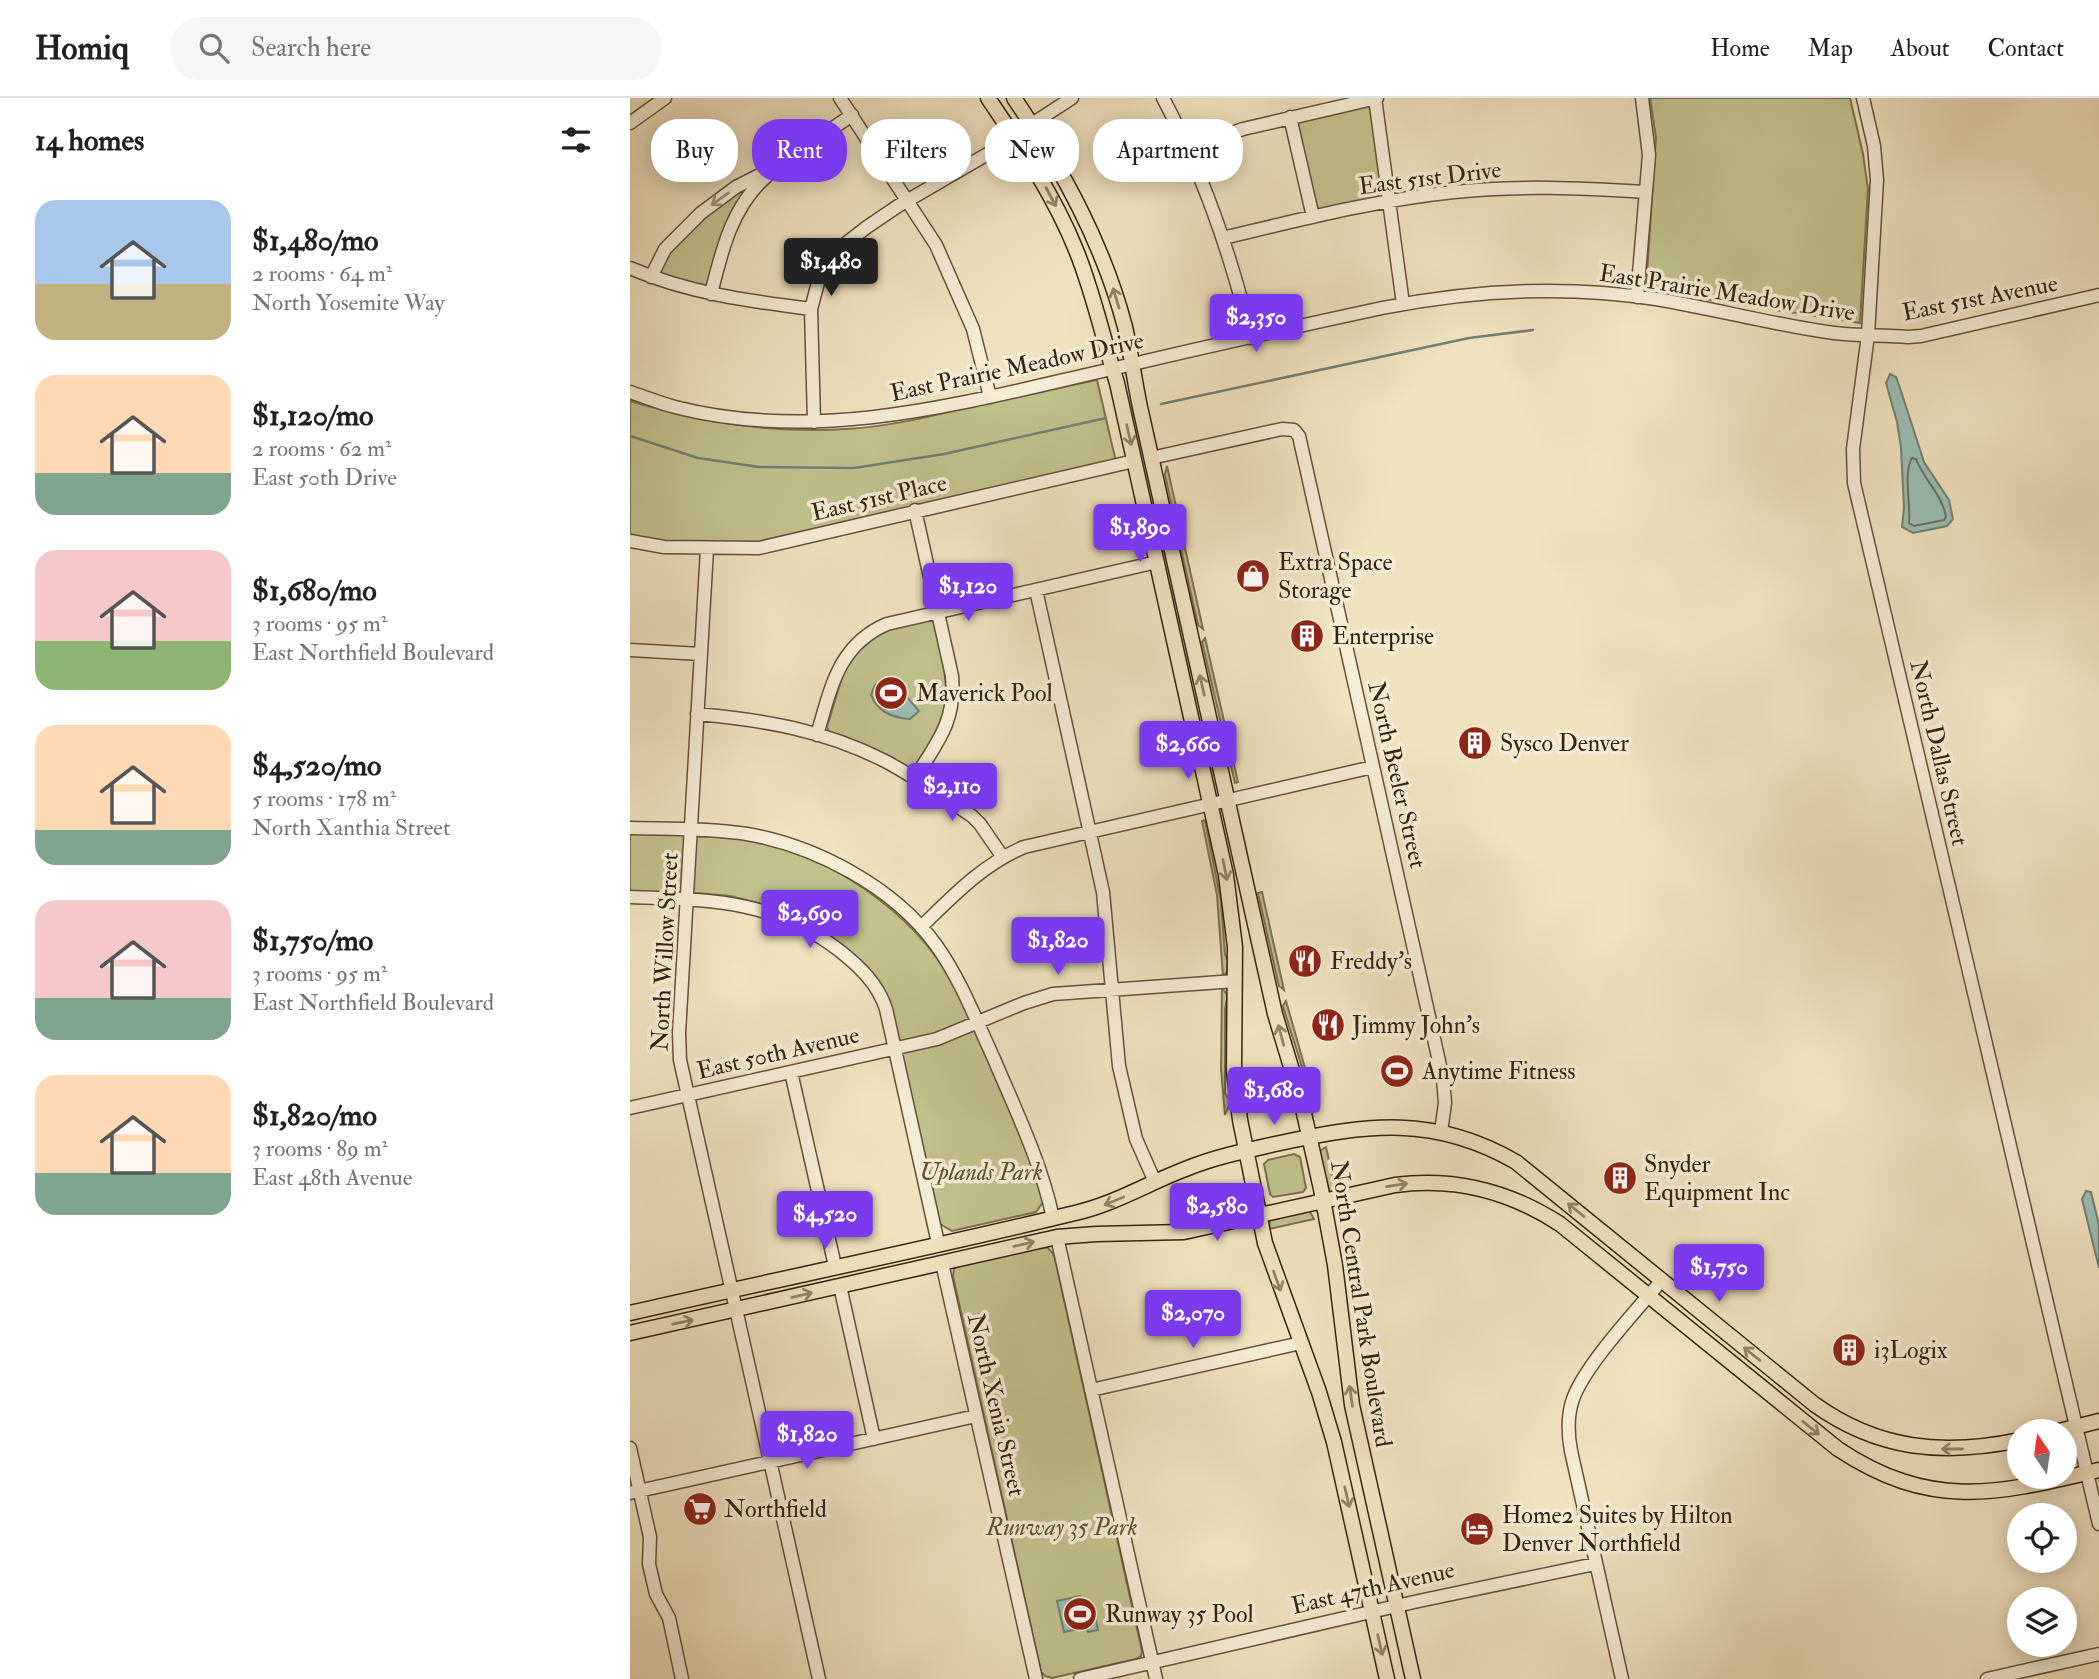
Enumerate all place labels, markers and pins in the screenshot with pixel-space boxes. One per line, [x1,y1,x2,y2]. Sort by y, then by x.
pin: $1,480 [774,238,888,298]
pin: $2,350 [1199,294,1313,354]
pin: $1,890 [1083,504,1197,564]
place label: Extra Space Storage [1278,547,1393,606]
shop icon: Extra Space Storage [1234,557,1272,595]
pin: $1,120 [911,564,1025,623]
building icon: Enterprise [1288,617,1326,655]
place label: Enterprise [1332,621,1434,652]
sports icon: Maverick Pool [872,674,910,712]
place label: Maverick Pool [916,678,1053,709]
pin: $2,660 [1131,722,1245,781]
building icon: Sysco Denver [1456,724,1494,762]
place label: Sysco Denver [1500,728,1629,759]
pin: $2,110 [895,764,1009,823]
pin: $2,690 [753,890,867,950]
pin: $1,820 [1001,918,1115,977]
restaurant icon: Freddy's [1286,942,1324,980]
place label: Freddy's [1330,946,1412,977]
restaurant icon: Jimmy John's [1309,1006,1347,1044]
place label: Jimmy John's [1351,1010,1480,1041]
sports icon: Anytime Fitness [1378,1052,1416,1090]
place label: Anytime Fitness [1421,1056,1575,1087]
pin: $1,680 [1217,1068,1331,1127]
place label: Snyder Equipment Inc [1644,1149,1790,1208]
building icon: Snyder Equipment Inc [1601,1159,1639,1197]
pin: $2,580 [1160,1184,1274,1243]
pin: $4,520 [768,1192,882,1251]
pin: $1,750 [1662,1244,1776,1304]
pin: $2,070 [1136,1290,1250,1350]
building icon: i3Logix [1830,1331,1868,1369]
place label: i3Logix [1874,1335,1948,1366]
pin: $1,820 [750,1412,864,1471]
supermarket icon: Northfield [681,1490,719,1528]
place label: Northfield [724,1494,827,1525]
place label: Home2 Suites by Hilton Denver Northfield [1502,1500,1733,1559]
hotel icon: Home2 Suites by Hilton Denver Northfield [1458,1510,1496,1548]
sports icon: Runway 35 Pool [1061,1595,1099,1633]
place label: Runway 35 Pool [1105,1599,1254,1630]

